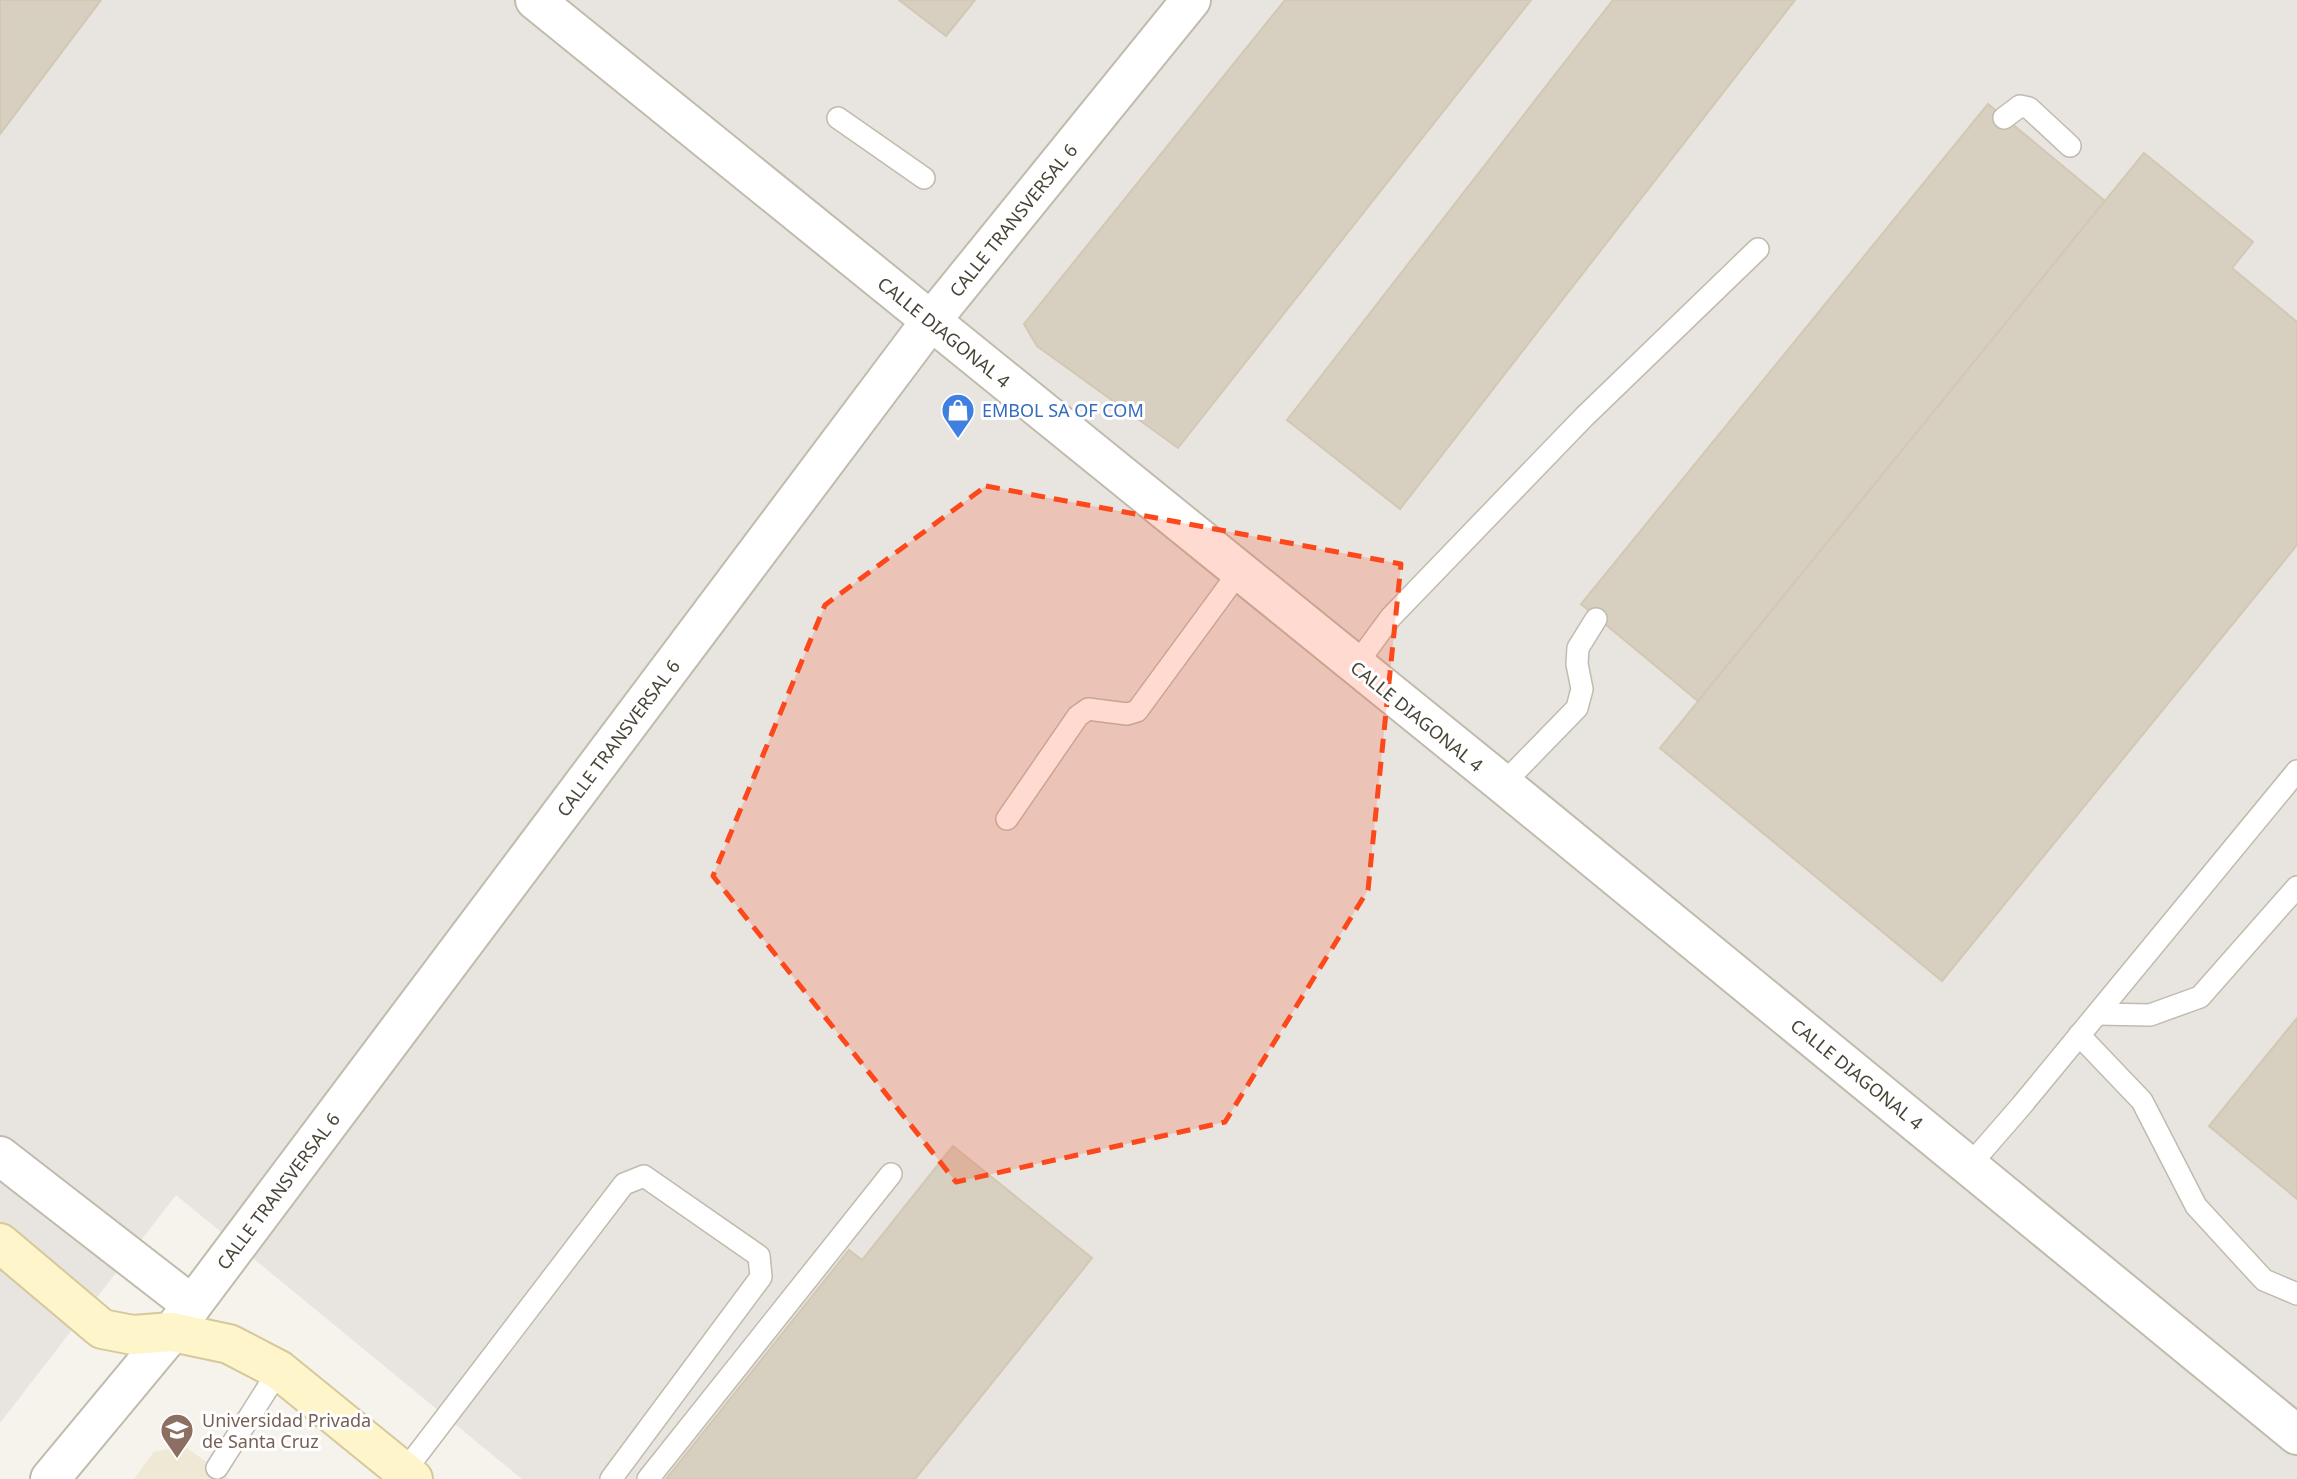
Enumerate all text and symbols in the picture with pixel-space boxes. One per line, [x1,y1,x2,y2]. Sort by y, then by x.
street label: CALLE TRANSVERSAL 6 [944,138,1082,302]
street label: CALLE DIAGONAL 4 [873,271,1015,393]
shop icon: EMBOL SA OF COM [939,391,977,440]
place label: EMBOL SA OF COM [982,398,1144,422]
street label: CALLE TRANSVERSAL 6 [551,655,685,821]
street label: CALLE DIAGONAL 4 [1346,655,1488,777]
street label: CALLE DIAGONAL 4 [1786,1013,1928,1135]
street label: CALLE TRANSVERSAL 6 [211,1108,345,1274]
place label: Universidad Privada de Santa Cruz [202,1408,371,1453]
school or university icon: Universidad Privada de Santa Cruz [158,1411,196,1460]

